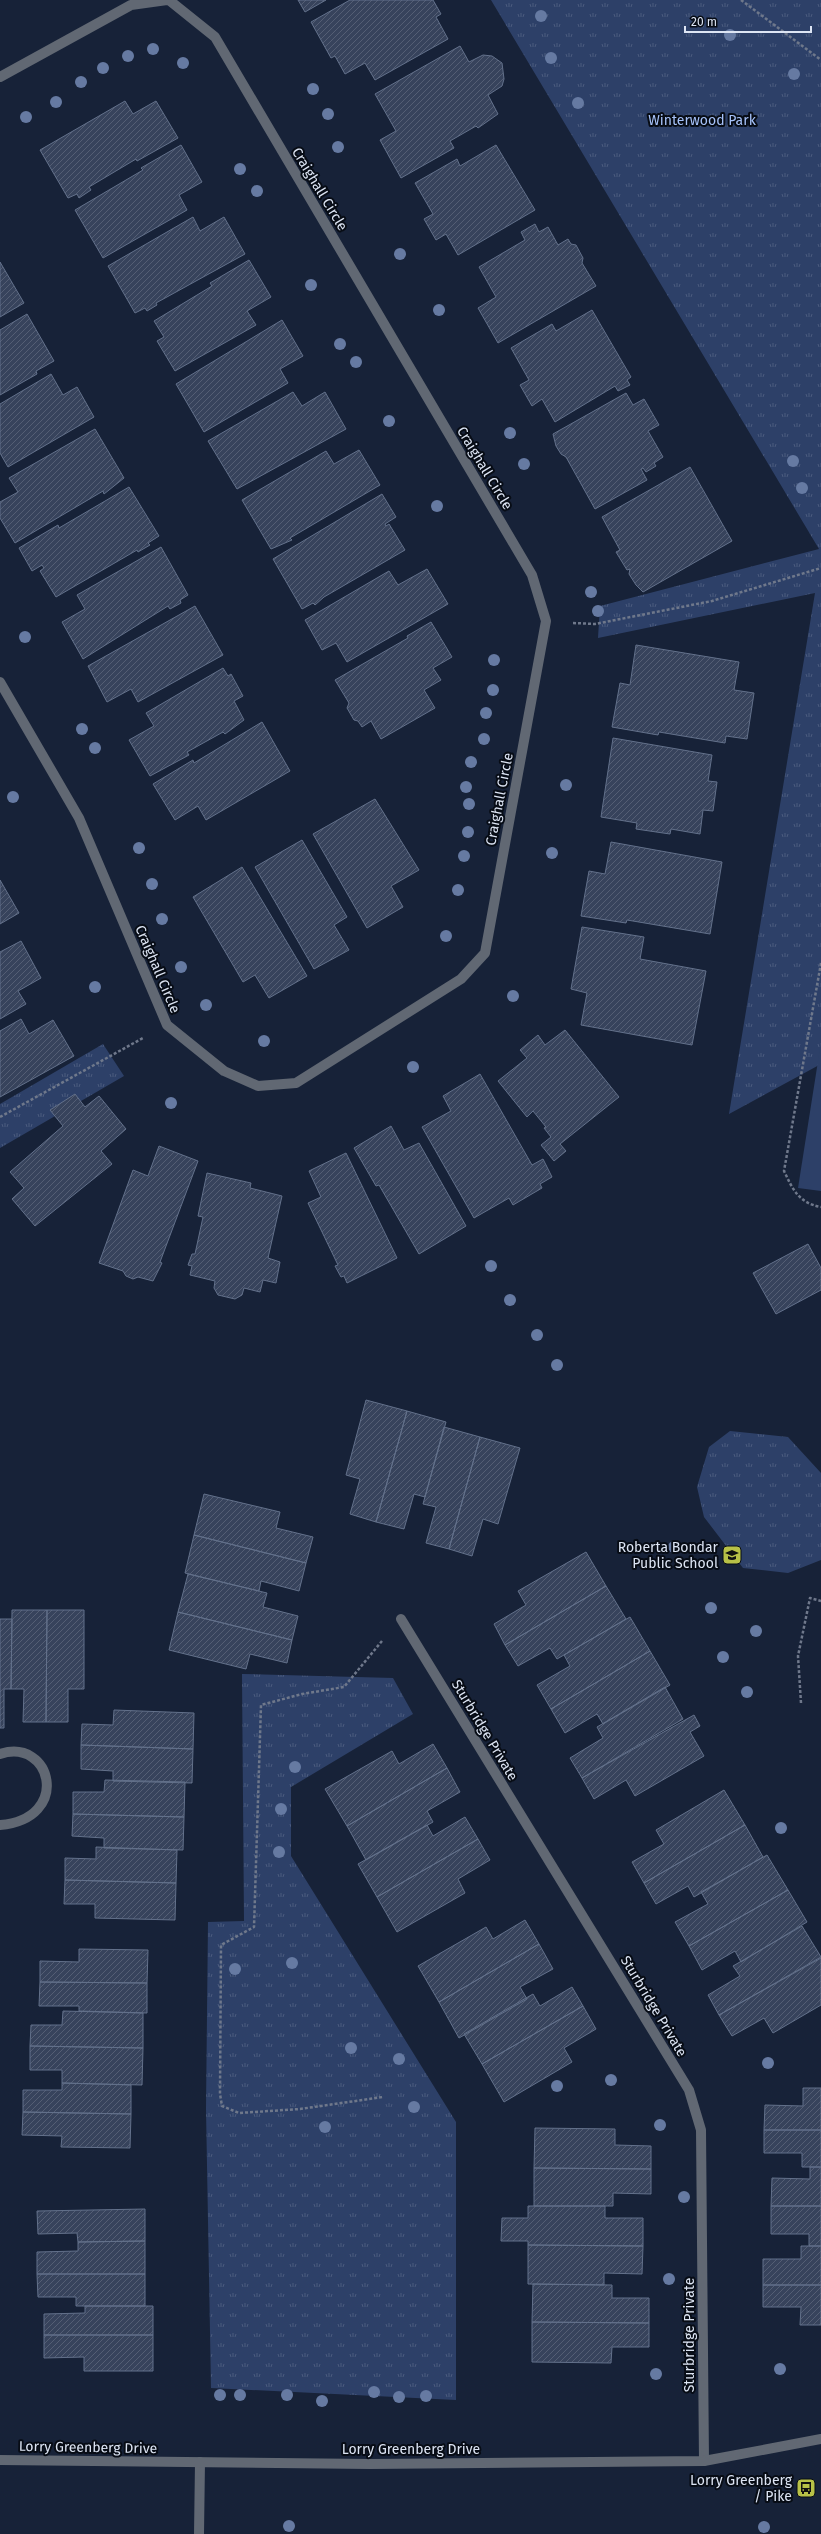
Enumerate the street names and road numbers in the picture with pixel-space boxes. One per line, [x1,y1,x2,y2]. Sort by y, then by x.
street label: Craighall Circle [288,145,351,234]
street label: Craighall Circle [453,424,516,513]
street label: Craighall Circle [482,751,517,847]
street label: Craighall Circle [131,923,184,1016]
street label: Sturbridge Private [448,1677,521,1784]
street label: Sturbridge Private [617,1953,690,2060]
street label: Sturbridge Private [681,2278,698,2392]
street label: Lorry Greenberg Drive [19,2438,157,2457]
street label: Lorry Greenberg Drive [342,2441,480,2458]

